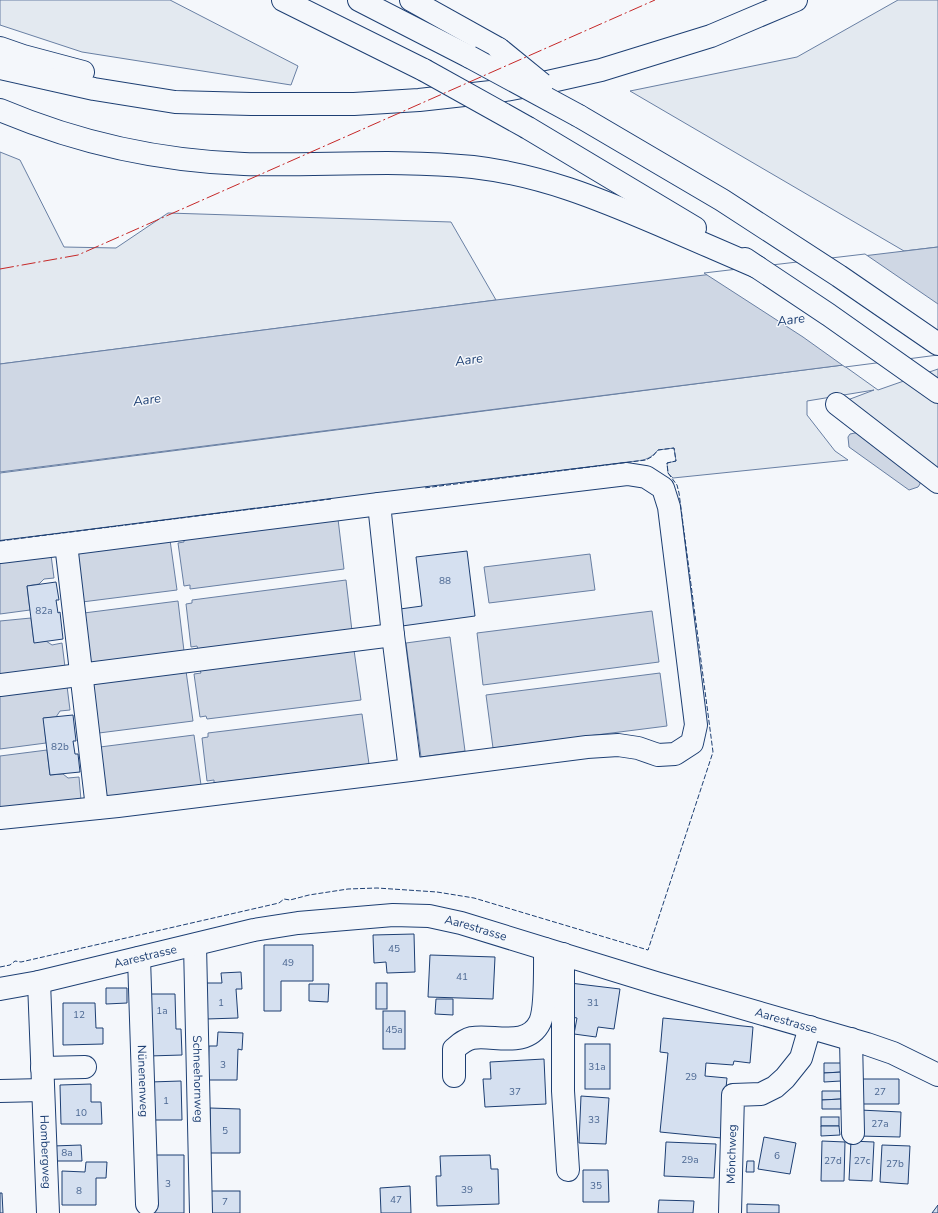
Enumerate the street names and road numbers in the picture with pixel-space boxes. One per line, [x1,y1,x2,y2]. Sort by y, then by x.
street label: Aarestrasse [443,912,509,945]
street label: Aarestrasse [112,941,178,972]
street label: Aarestrasse [753,1004,819,1037]
street label: Schneehornweg [189,1035,207,1123]
street label: Nünenenweg [134,1045,152,1117]
street label: Hombergweg [36,1114,55,1189]
street label: Mönchweg [723,1124,740,1184]

